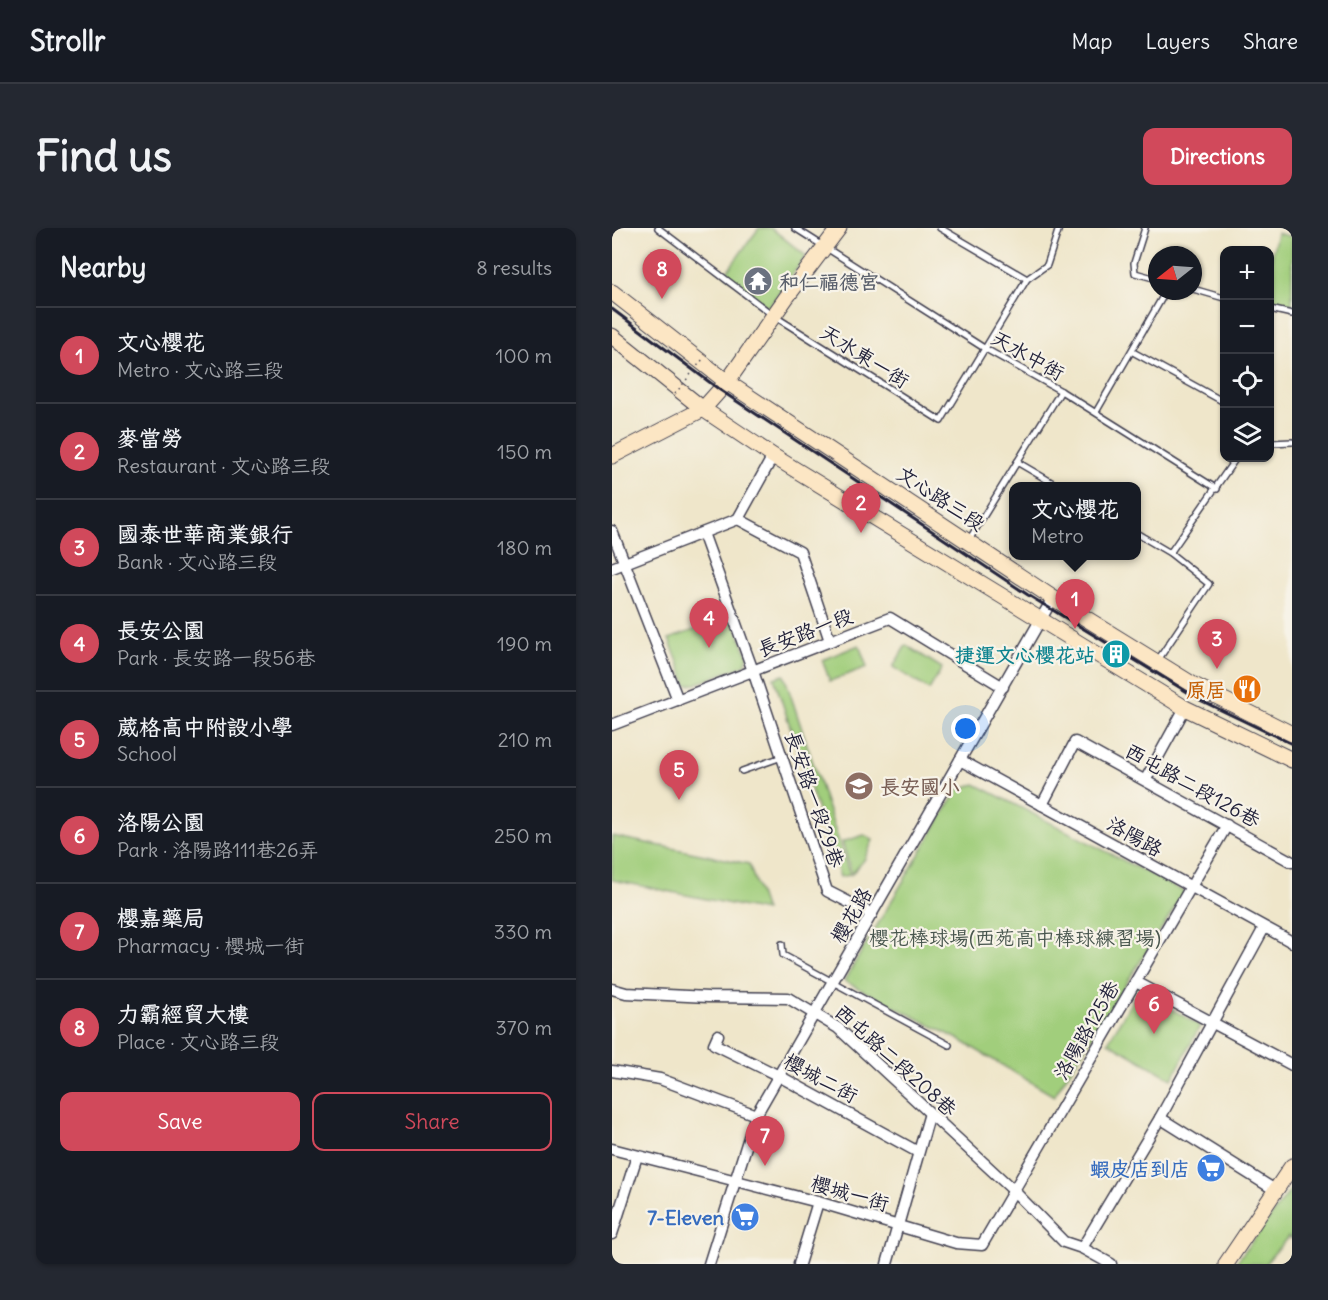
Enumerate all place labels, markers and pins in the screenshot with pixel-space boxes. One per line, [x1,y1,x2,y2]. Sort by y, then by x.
pin: 8 [643,250,682,299]
temple icon: 和仁福德宮 [742,265,774,297]
place label: 和仁福德宮 [779,269,879,294]
pin: 2 [842,484,880,533]
pin: 1 [1056,580,1094,629]
pin: 4 [690,598,728,648]
pin: 3 [1198,620,1236,669]
building icon: 捷運文心櫻花站 [1100,638,1132,670]
place label: 捷運文心櫻花站 [955,642,1095,667]
restaurant icon: 原居 [1231,673,1263,705]
place label: 原居 [1186,677,1226,702]
pin: 5 [660,750,698,800]
school or university icon: 長安國小 [843,770,875,802]
place label: 長安國小 [880,774,960,799]
pin: 6 [1134,984,1174,1034]
pin: 7 [746,1116,784,1166]
supermarket icon: 蝦皮店到店 [1195,1152,1227,1184]
place label: 蝦皮店到店 [1090,1156,1190,1181]
supermarket icon: 7-Eleven [729,1201,761,1233]
place label: 7-Eleven [647,1205,724,1230]

